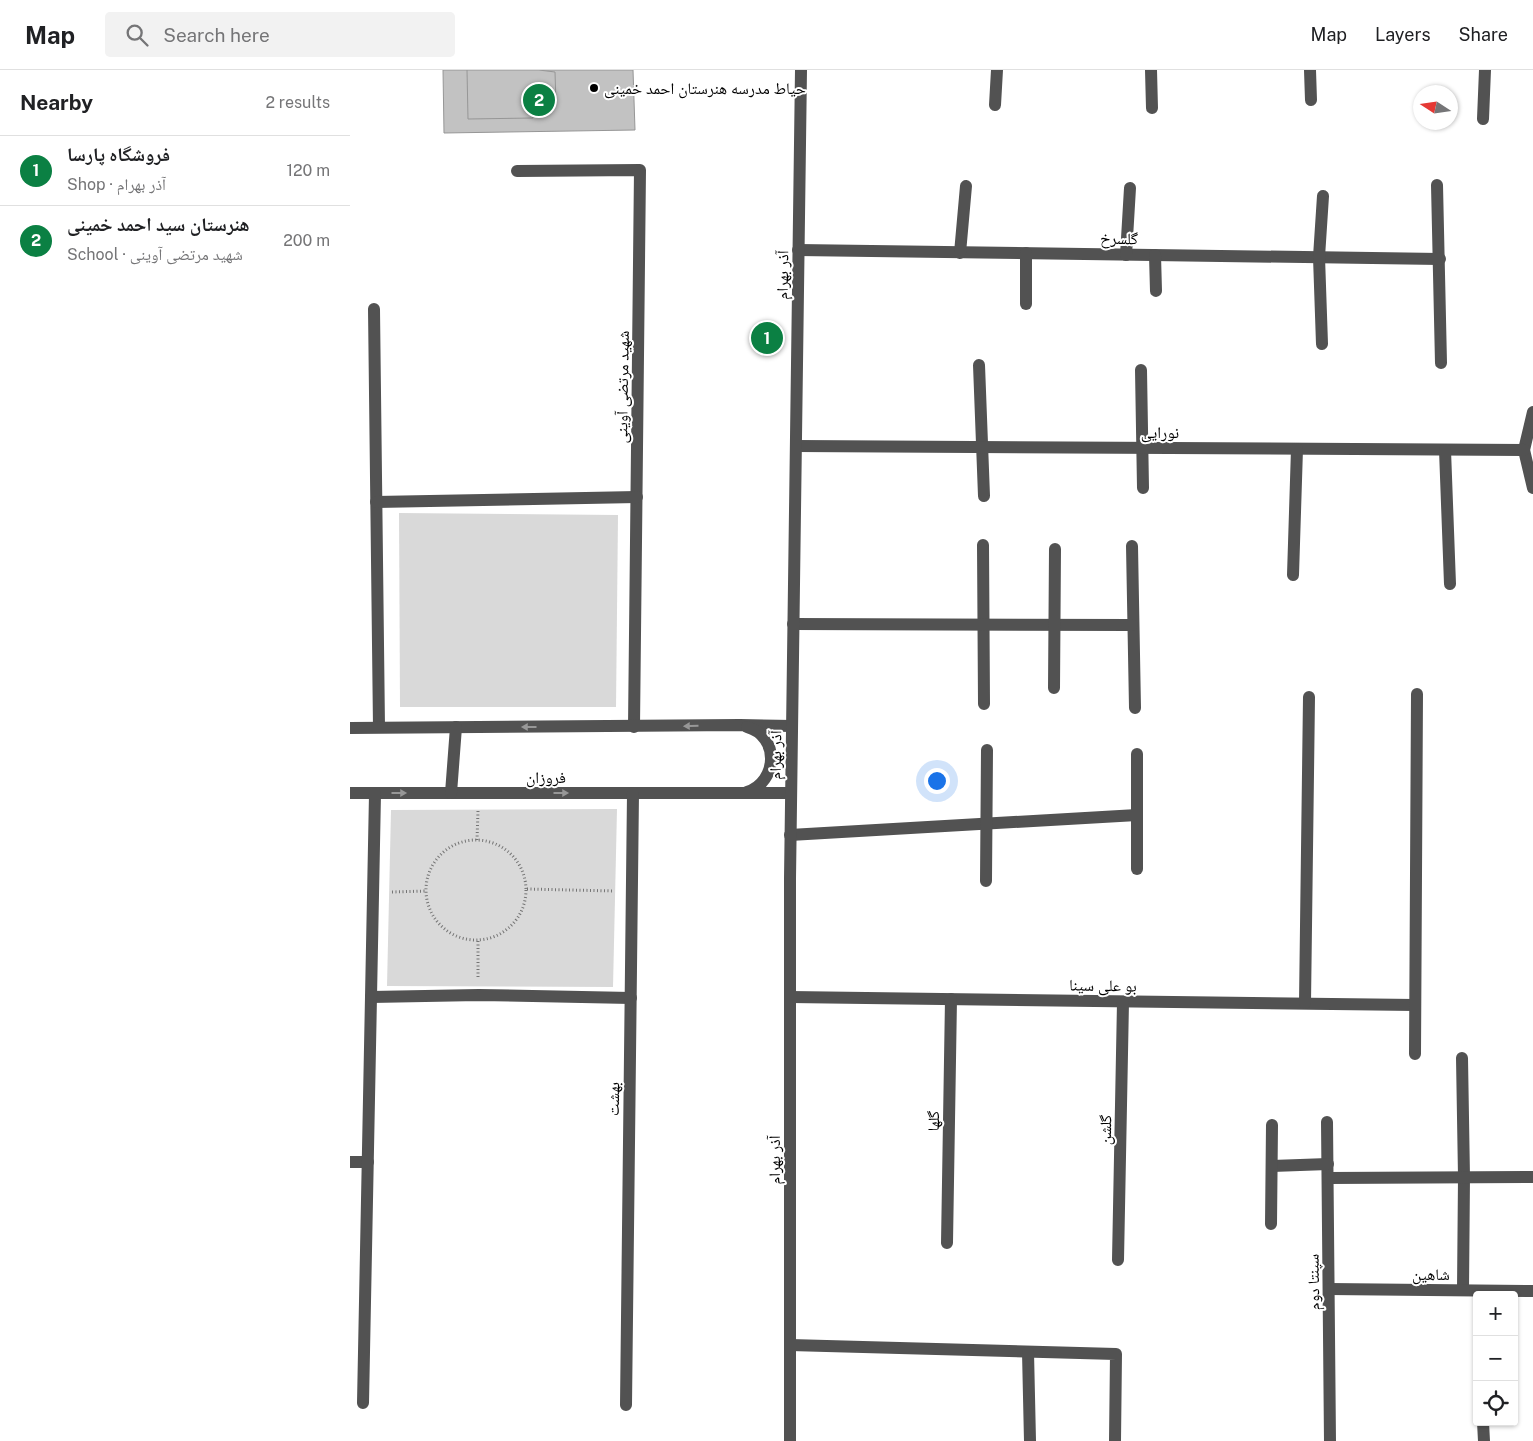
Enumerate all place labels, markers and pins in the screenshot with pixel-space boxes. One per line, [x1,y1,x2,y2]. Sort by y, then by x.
place label: حیاط مدرسه هنرستان احمد خمینی [604,79,806,99]
pin: 2 [523,81,555,119]
marker: حیاط مدرسه هنرستان احمد خمینی [588,82,600,94]
pin: 1 [751,319,783,357]

